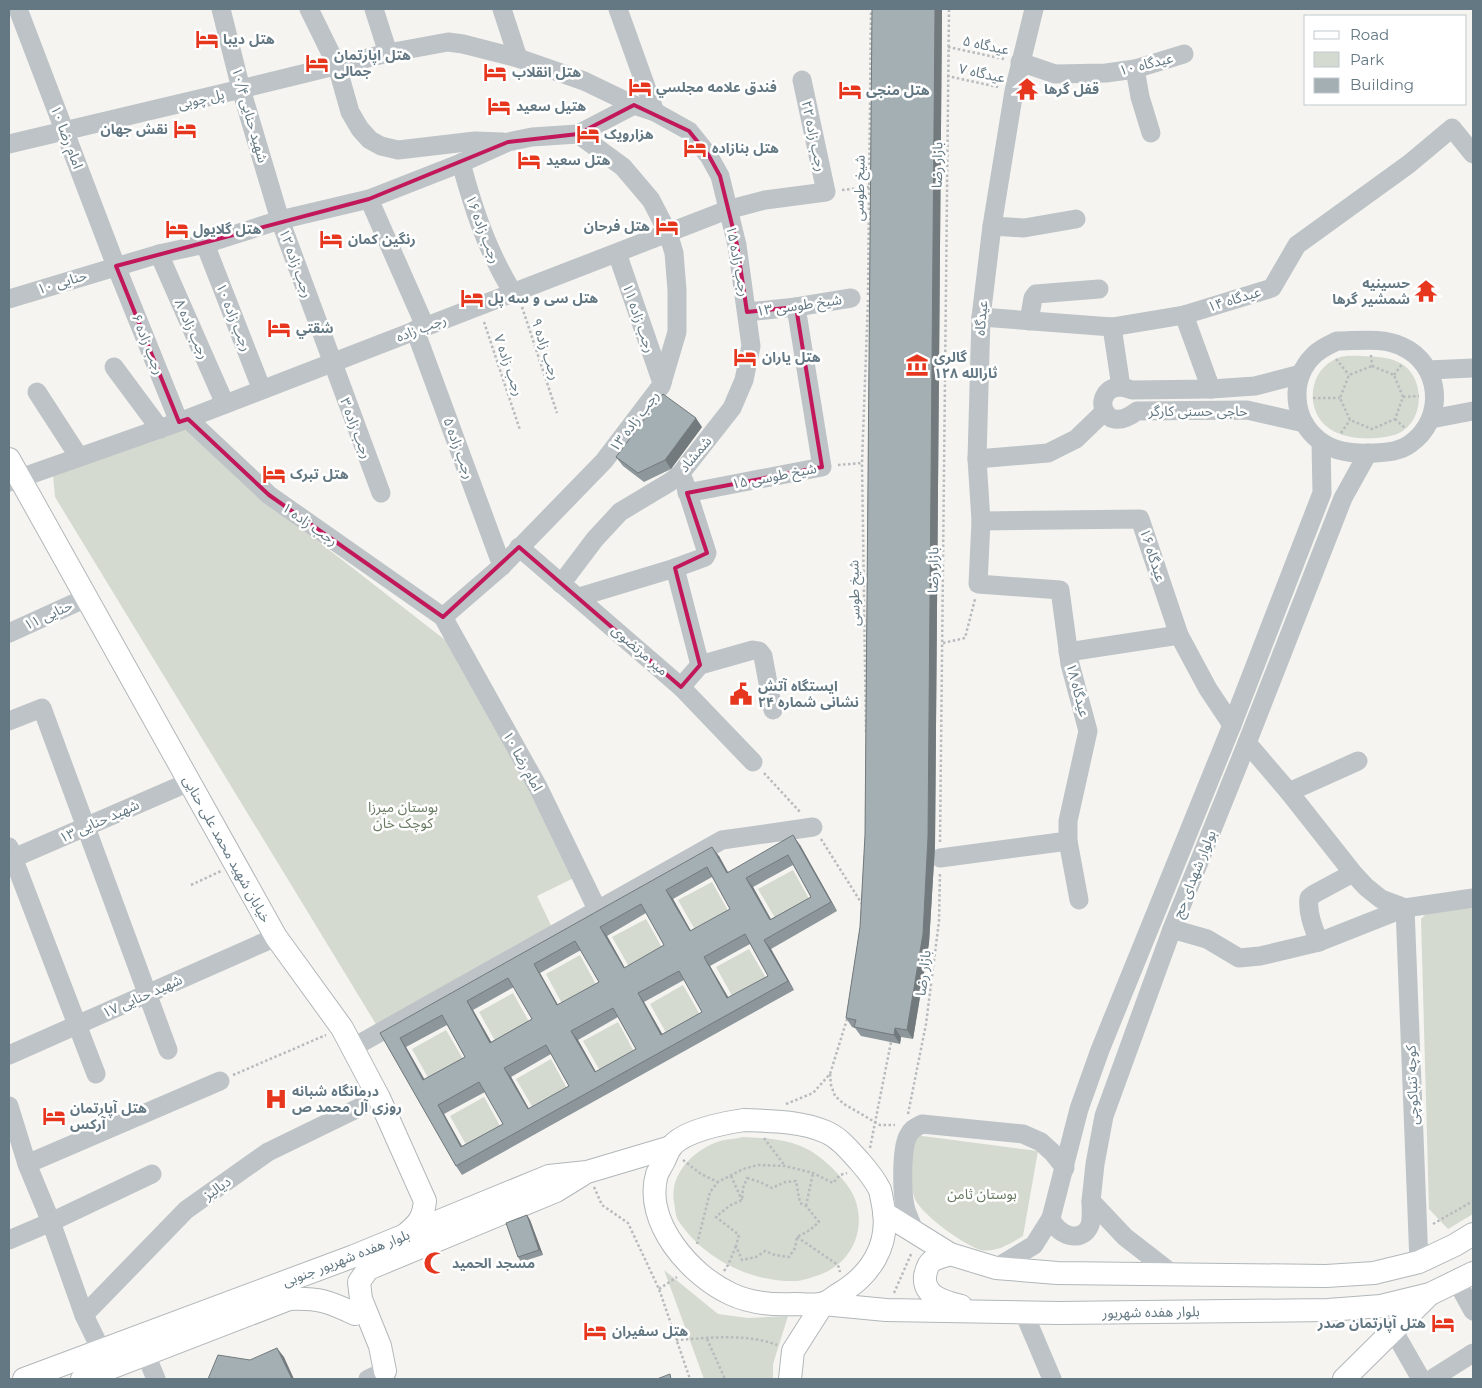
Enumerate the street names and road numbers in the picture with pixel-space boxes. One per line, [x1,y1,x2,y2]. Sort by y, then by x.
street label: عیدگاه ۵ [961,31,1011,59]
street label: عیدگاه ۱۰ [1117,49,1175,79]
street label: عیدگاه ۷ [957,59,1007,87]
street label: شهید حنایی ۱۰/۴ [228,65,272,165]
street label: پل چوبی [176,85,226,114]
street label: رجب زاده ۲۲ [798,99,830,173]
street label: امام رضا ۱۰ [45,103,87,172]
street label: بازار رضا [928,142,946,188]
street label: شیخ طوسی [849,155,871,221]
street label: رجب زاده ۱۶ [462,192,504,266]
street label: رجب زاده ۱۵ [722,224,754,298]
street label: رجب زاده ۱۲ [275,226,317,300]
street label: حنایی ۱۰ [35,266,89,298]
street label: رجب زاده ۱۰ [212,280,256,354]
street label: رجب زاده ۱۱ [619,281,659,355]
street label: عیدگاه ۱۴ [1205,282,1263,316]
street label: شیخ طوسی ۱۳ [755,290,843,322]
street label: رجب زاده ۸ [171,296,213,362]
street label: عیدگاه [970,300,992,336]
street label: رجب زاده [393,310,449,346]
street label: رجب زاده ۶ [128,311,168,377]
street label: رجب زاده ۹ [528,316,564,382]
street label: رجب زاده ۷ [490,332,528,398]
street label: رجب زاده ۱۳ [605,387,663,455]
street label: رجب زاده ۳ [336,395,376,461]
street label: حاجی حسنی کارگر [1147,402,1248,420]
street label: رجب زاده ۵ [440,415,478,481]
street label: شمشاد [675,432,715,476]
street label: ۱۵ شیخ طوسی [730,459,818,495]
street label: رجب زاده ۱ [279,498,341,550]
street label: عیدگاه ۱۶ [1136,526,1170,584]
street label: بازار رضا [924,547,942,593]
street label: شیخ طوسی [844,560,866,626]
street label: حنایی ۱۱ [21,596,75,634]
street label: میر مرتضوی [608,621,672,679]
street label: عیدگاه ۱۸ [1062,661,1094,719]
street label: امام رضا ۱۰ [497,728,547,795]
street label: خیابان شهید محمد علی حنایی [179,772,275,926]
street label: شهید حنایی ۱۳ [56,795,142,847]
street label: بولوار شهدای حج [1168,827,1222,921]
street label: بازار رضا [911,949,935,997]
street label: شهید حنایی ۱۷ [99,970,185,1022]
street label: کوچه تنباکوچی [1402,1045,1423,1125]
street label: دیالیز [199,1172,234,1204]
street label: بلوار هفده شهریور جنوبی [280,1225,412,1291]
street label: بلوار هفده شهریور [1101,1302,1200,1322]

